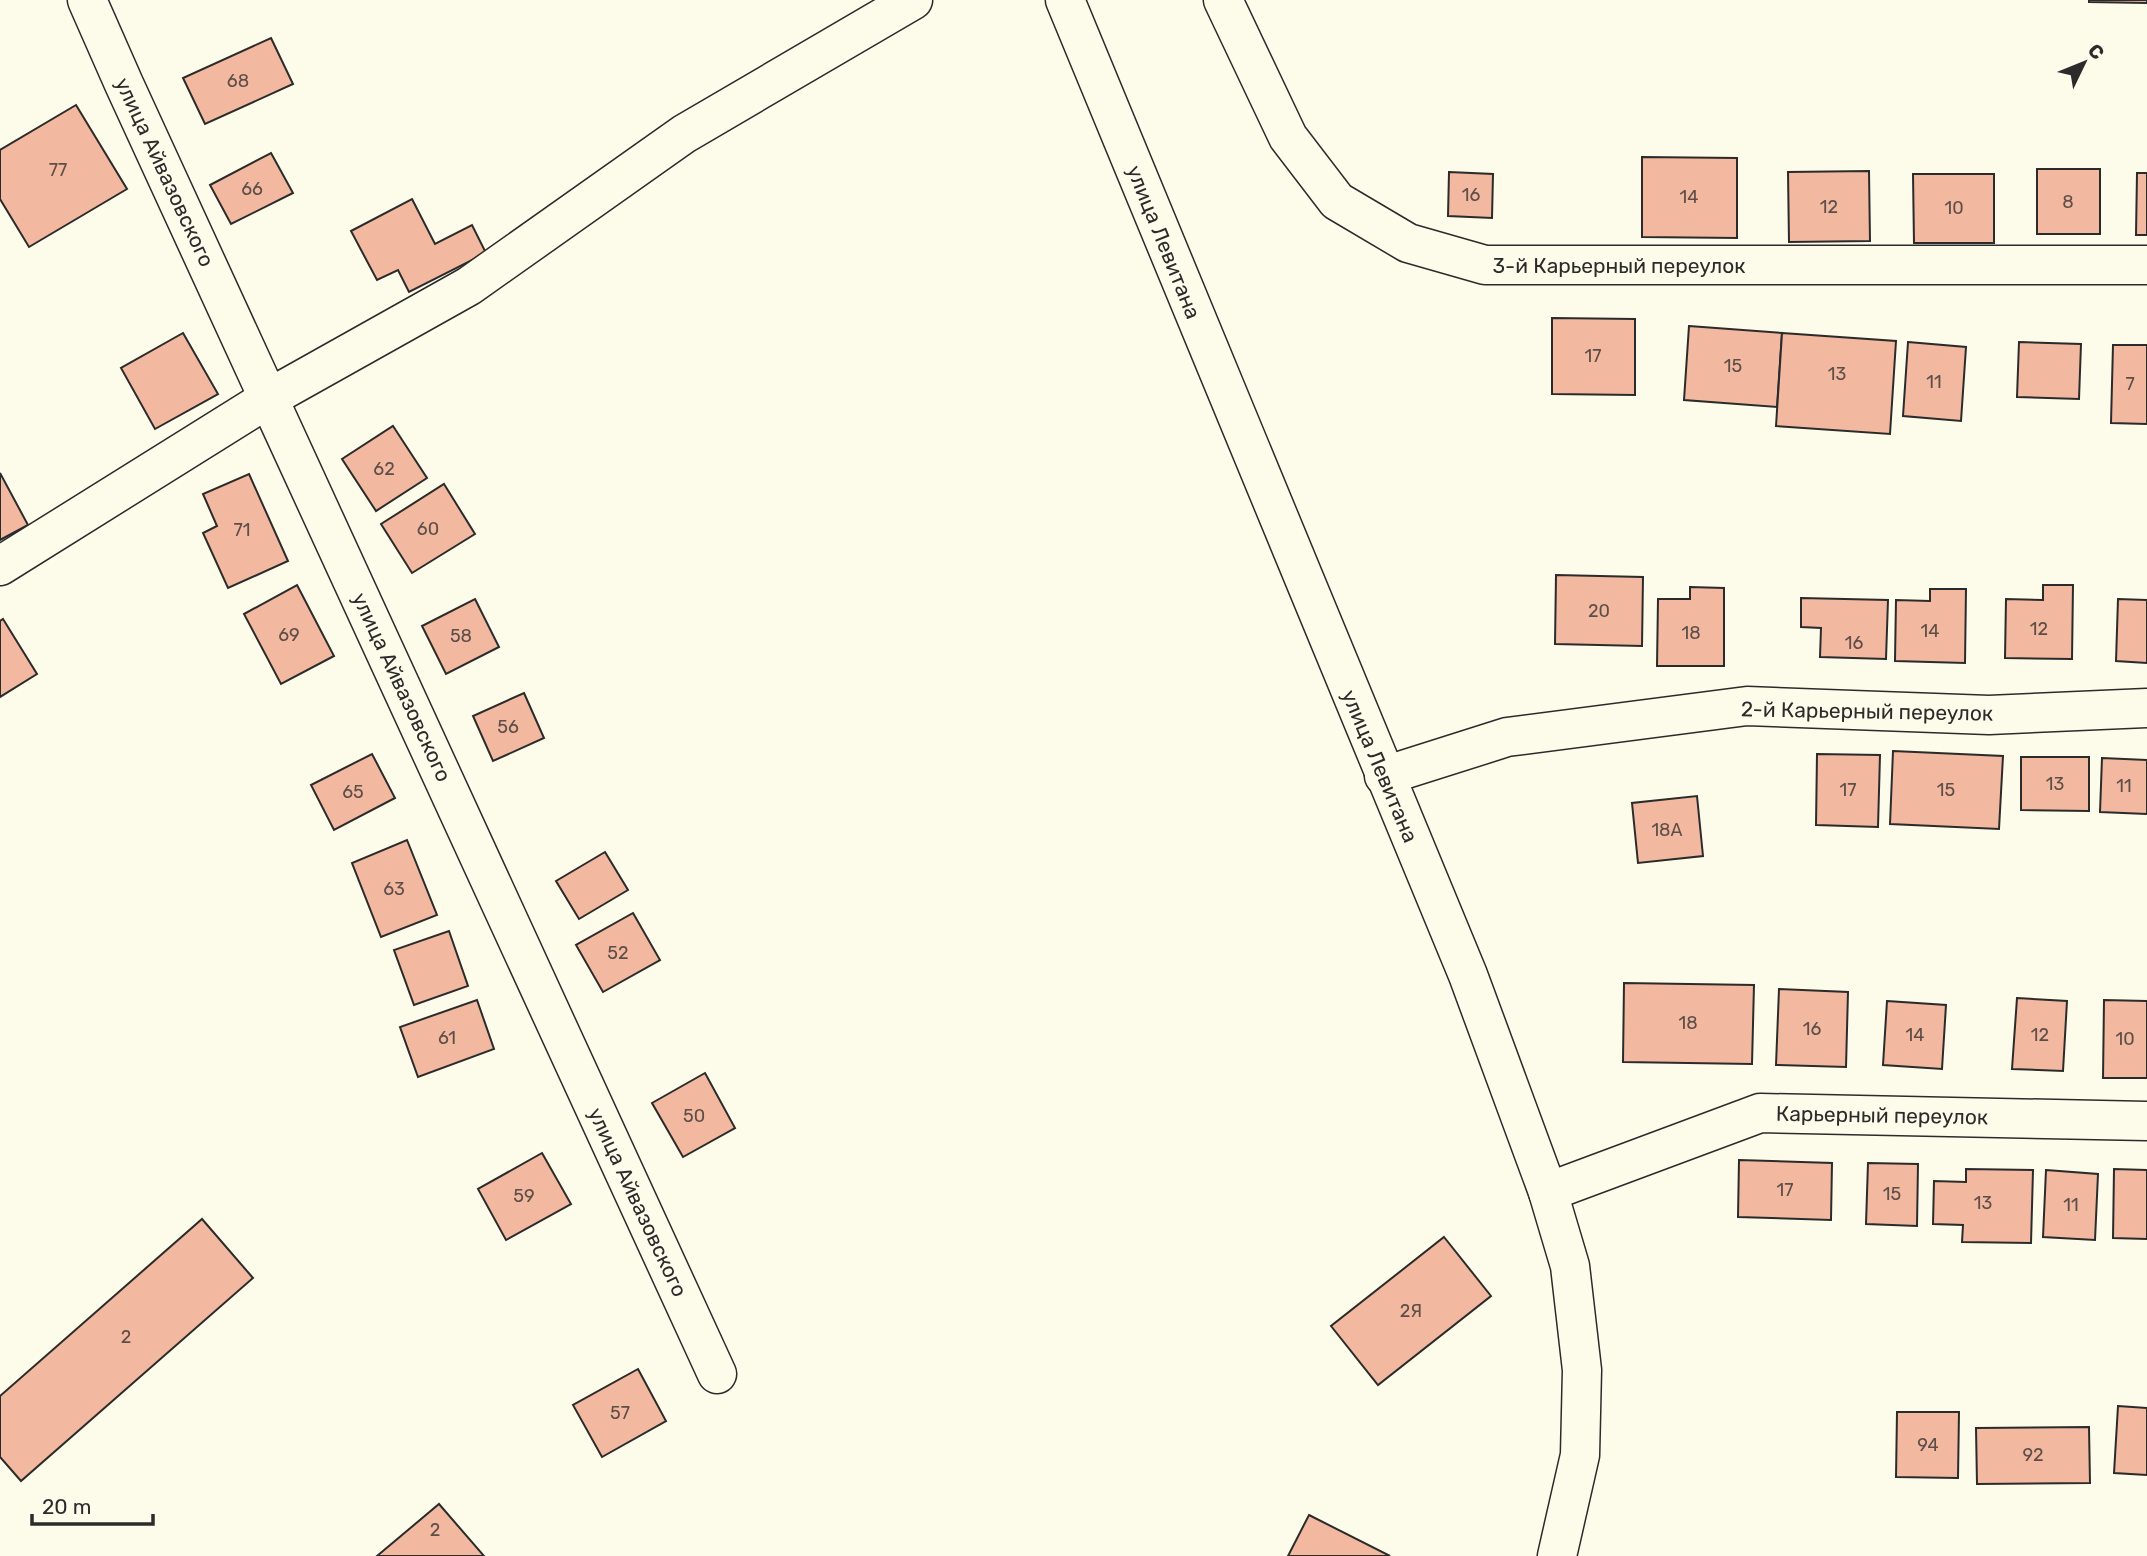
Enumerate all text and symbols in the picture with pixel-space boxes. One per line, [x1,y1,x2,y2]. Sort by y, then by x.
north arrow [2049,28,2119,98]
text: С [2083,39,2109,64]
house number: 68 [227,70,249,92]
street label: улица Айвазовского [110,74,220,270]
house number: 77 [49,159,67,181]
street label: улица Левитана [1122,162,1206,322]
house number: 66 [241,178,263,200]
house number: 16 [1462,184,1480,206]
house number: 14 [1680,186,1698,208]
house number: 8 [2062,191,2074,213]
house number: 12 [1820,196,1838,218]
house number: 10 [1944,197,1964,219]
street label: 3-й Карьерный переулок [1492,253,1746,278]
house number: 17 [1585,345,1601,367]
house number: 15 [1724,355,1742,377]
house number: 13 [1828,363,1846,385]
house number: 11 [1926,371,1942,393]
house number: 7 [2125,373,2135,395]
house number: 62 [373,458,395,480]
house number: 60 [417,518,439,540]
house number: 71 [234,519,250,541]
street label: улица Айвазовского [347,589,457,785]
house number: 20 [1588,600,1610,622]
house number: 12 [2030,618,2048,640]
house number: 14 [1921,620,1939,642]
house number: 18 [1681,622,1701,644]
house number: 69 [278,624,300,646]
house number: 58 [450,625,472,647]
house number: 16 [1845,632,1863,654]
street label: улица Левитана [1337,686,1423,846]
street label: 2-й Карьерный переулок [1741,696,1993,726]
house number: 56 [497,716,519,738]
house number: 13 [2046,773,2064,795]
house number: 11 [2116,775,2132,797]
house number: 17 [1840,779,1856,801]
house number: 15 [1937,779,1955,801]
house number: 65 [342,781,364,803]
house number: 18А [1651,819,1683,841]
house number: 63 [383,878,405,900]
house number: 52 [607,942,629,964]
house number: 18 [1678,1012,1698,1034]
house number: 16 [1803,1018,1821,1040]
house number: 14 [1906,1024,1924,1046]
house number: 12 [2031,1024,2049,1046]
house number: 61 [438,1027,456,1049]
house number: 10 [2115,1028,2135,1050]
street label: Карьерный переулок [1776,1101,1988,1129]
street label: улица Айвазовского [583,1104,693,1300]
house number: 50 [683,1105,705,1127]
house number: 17 [1777,1179,1793,1201]
house number: 15 [1883,1183,1901,1205]
house number: 59 [513,1185,535,1207]
house number: 13 [1974,1192,1992,1214]
house number: 11 [2063,1194,2079,1216]
house number: 2Я [1400,1300,1422,1322]
house number: 2 [121,1326,131,1348]
house number: 57 [610,1402,630,1424]
house number: 94 [1917,1434,1939,1456]
house number: 92 [2022,1444,2044,1466]
scale bar [32,1482,152,1526]
text: 20 m [42,1494,91,1519]
house number: 2 [430,1519,440,1541]

